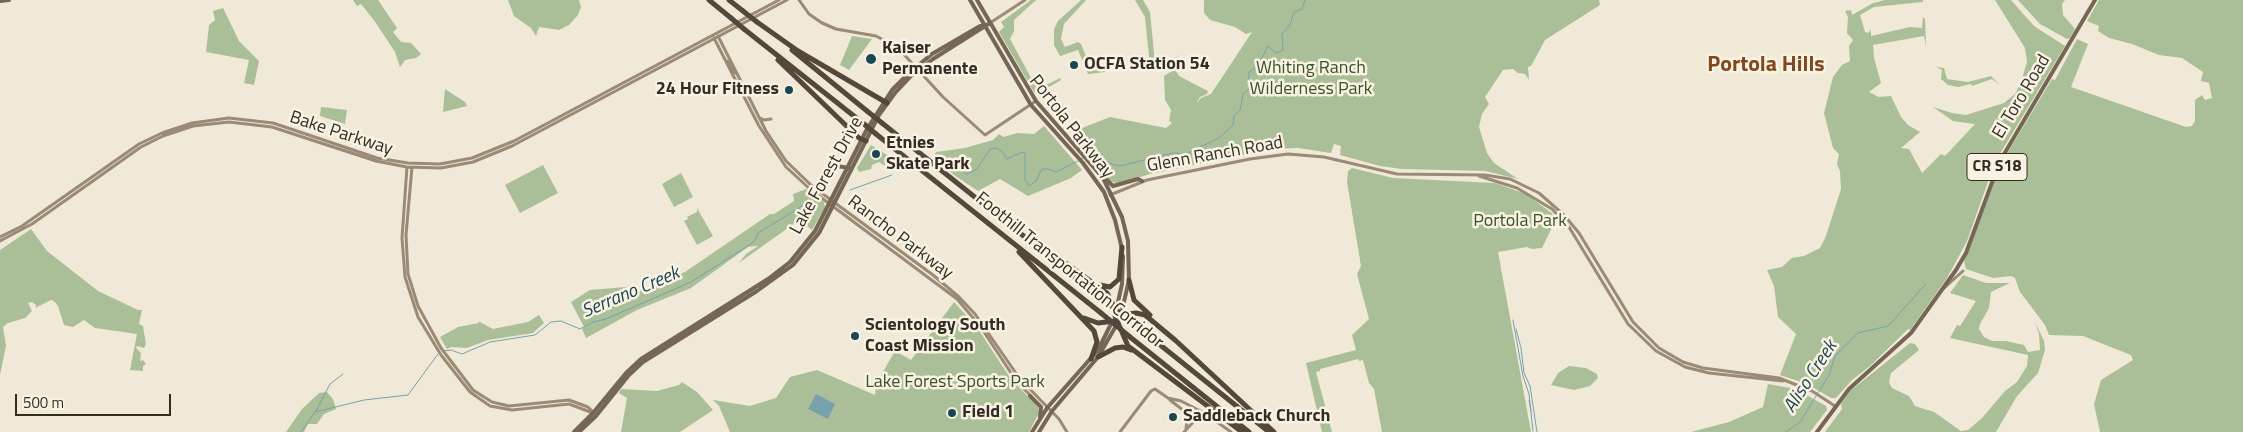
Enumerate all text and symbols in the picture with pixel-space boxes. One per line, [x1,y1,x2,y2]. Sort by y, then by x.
place label: Kaiser Permanente [882,38,978,80]
street label: El Toro Road [1989,51,2055,143]
marker: Kaiser Permanente [864,52,878,66]
district label: Portola Hills [1707,53,1825,79]
place label: OCFA Station 54 [1084,54,1210,76]
park label: Whiting Ranch Wilderness Park [1250,58,1372,100]
marker: OCFA Station 54 [1068,59,1080,71]
street label: Portola Parkway [1024,71,1118,183]
place label: 24 Hour Fitness [656,79,779,101]
marker: 24 Hour Fitness [783,84,795,96]
street label: Bake Parkway [287,107,395,161]
street label: Lake Forest Drive [786,114,868,238]
street label: Glenn Ranch Road [1145,132,1285,178]
place label: Etnies Skate Park [886,133,970,176]
marker: Etnies Skate Park [870,148,882,160]
road number: CR S18 [1967,154,2027,180]
street label: Foothill Transportation Corridor [970,188,1168,354]
street label: Rancho Parkway [843,191,957,285]
park label: Portola Park [1473,211,1567,233]
water label: Serrano Creek [579,262,683,324]
place label: Scientology South Coast Mission [865,315,1006,358]
marker: Scientology South Coast Mission [849,330,861,342]
water label: Aliso Creek [1779,337,1843,417]
park label: Lake Forest Sports Park [865,372,1045,394]
scale bar [18,384,174,416]
text: 500 m [23,391,64,414]
place label: Field 1 [962,402,1014,424]
place label: Saddleback Church [1183,406,1330,428]
marker: Field 1 [946,407,958,419]
marker: Saddleback Church [1167,411,1179,423]

